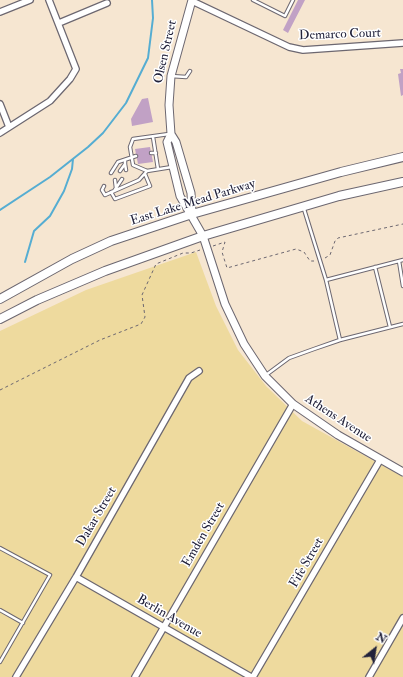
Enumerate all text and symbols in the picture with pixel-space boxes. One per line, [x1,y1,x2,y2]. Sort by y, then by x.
street label: Olsen Street [151,19,181,85]
street label: Demarco Court [299,26,381,44]
street label: East Lake Mead Parkway [129,177,257,229]
street label: Athens Avenue [302,392,374,446]
street label: Dakar Street [74,484,120,550]
street label: Emden Street [179,500,229,570]
street label: Fife Street [286,535,328,591]
street label: Berlin Avenue [134,592,204,642]
north arrow [355,629,395,669]
text: N [374,630,389,646]

